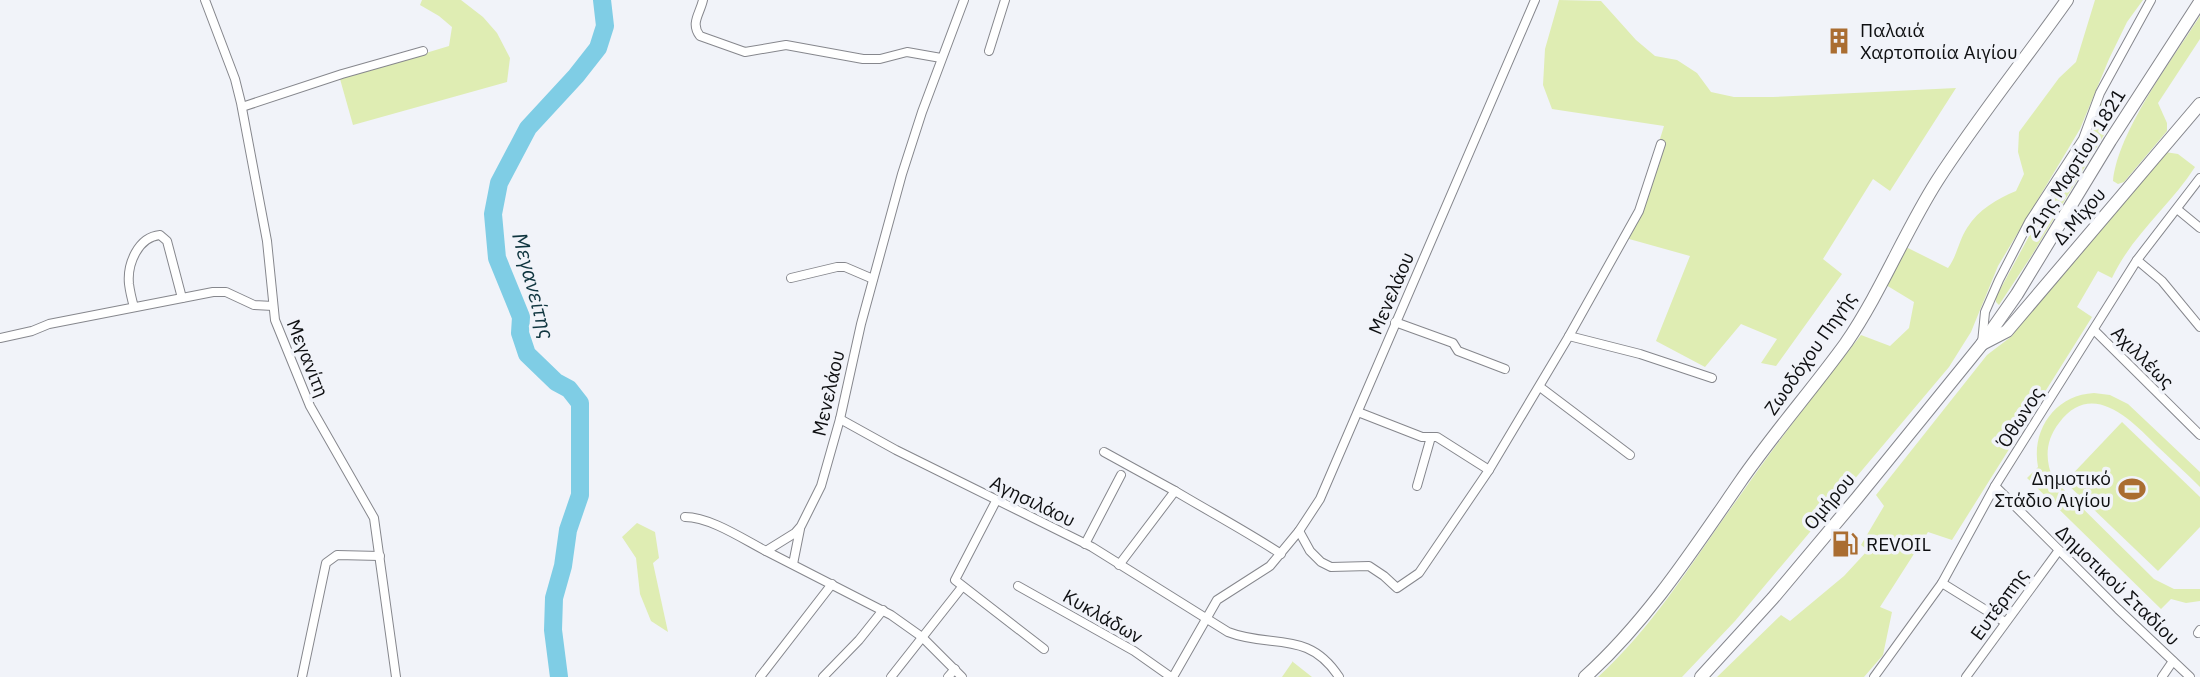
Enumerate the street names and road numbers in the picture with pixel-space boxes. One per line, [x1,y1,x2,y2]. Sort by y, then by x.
street label: 21ης Μαρτίου 1821 [2019,84,2131,242]
street label: Δ.Μίχου [2047,182,2111,250]
street label: Μενελάου [1363,248,1419,338]
street label: Ζωοδόχου Πηγής [1759,287,1861,419]
street label: Μεγανίτη [282,316,334,400]
street label: Αχιλλέως [2107,321,2179,393]
street label: Μενελάου [806,348,850,438]
street label: Όθωνος [1991,382,2048,453]
street label: Ομήρου [1798,468,1860,534]
street label: Αγησιλάου [986,470,1080,532]
street label: Δημοτικού Σταδίου [2051,520,2185,650]
street label: Ευτέρπης [1965,563,2033,645]
street label: Κυκλάδων [1059,584,1147,649]

